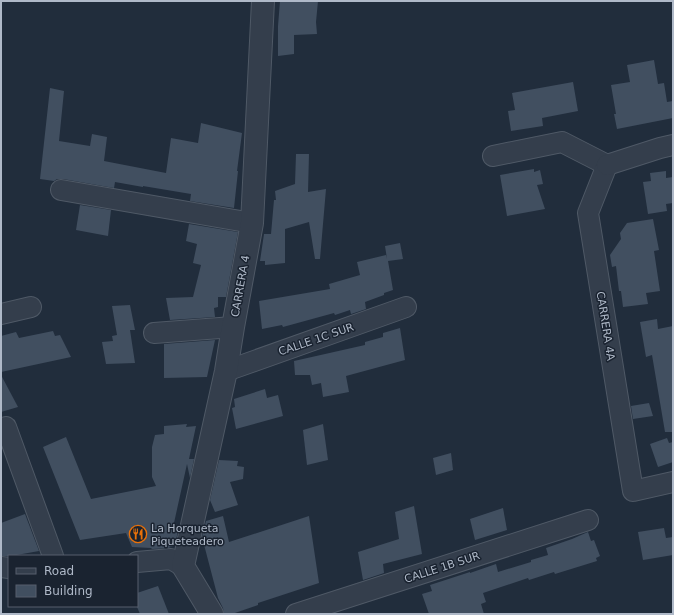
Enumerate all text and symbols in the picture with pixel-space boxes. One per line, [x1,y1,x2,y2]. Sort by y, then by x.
street label: CARRERA 4 [229,254,252,318]
street label: CARRERA 4A [594,290,617,362]
street label: CALLE 1C SUR [277,320,356,358]
place label: La Horqueta Piqueteadero [151,522,224,548]
restaurant icon: La Horqueta Piqueteadero [128,524,148,544]
street label: CALLE 1B SUR [403,549,482,586]
legend [8,555,138,607]
text: Road [44,564,74,578]
text: Building [44,584,93,598]

